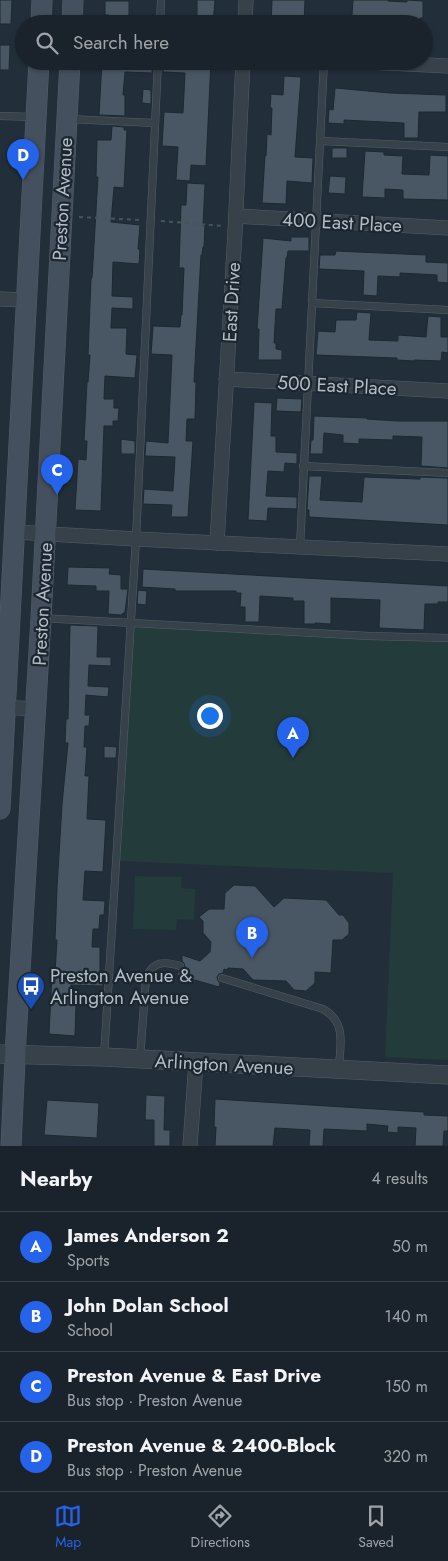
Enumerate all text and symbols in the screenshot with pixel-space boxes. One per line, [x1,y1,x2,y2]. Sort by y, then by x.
search box [15,15,433,70]
icon: search [33,29,61,57]
text: Search here [73,29,169,56]
street label: Preston Avenue [46,136,79,261]
pin: D [7,139,39,180]
street label: 400 East Place [281,206,403,239]
street label: East Drive [216,261,247,343]
street label: 500 East Place [277,369,398,402]
pin: C [41,454,73,495]
street label: Preston Avenue [26,541,59,666]
your location [197,703,223,729]
pin: A [277,717,309,758]
pin: B [236,917,268,958]
place label: Preston Avenue & Arlington Avenue [50,962,192,1011]
bus stop icon: Preston Avenue & Arlington Avenue [16,971,46,1010]
street label: Arlington Avenue [154,1047,294,1082]
text: Nearby [20,1164,92,1194]
text: 4 results [372,1167,428,1190]
text: James Anderson 2 [67,1222,229,1249]
text: A [30,1235,42,1258]
text: 50 m [392,1235,428,1258]
text: Sports [67,1249,109,1272]
text: John Dolan School [67,1292,229,1319]
text: B [31,1305,41,1328]
text: 140 m [385,1305,428,1328]
text: School [67,1319,113,1342]
text: Preston Avenue & East Drive [67,1362,321,1389]
text: C [30,1375,42,1398]
text: 150 m [385,1375,428,1398]
text: Bus stop · Preston Avenue [67,1389,242,1412]
text: Preston Avenue & 2400-Block [67,1432,336,1459]
text: D [30,1445,42,1468]
text: 320 m [383,1445,428,1468]
text: Bus stop · Preston Avenue [67,1459,242,1482]
tab: Map [54,1502,82,1552]
tab: Directions [191,1502,250,1552]
tab: Saved [358,1502,394,1552]

